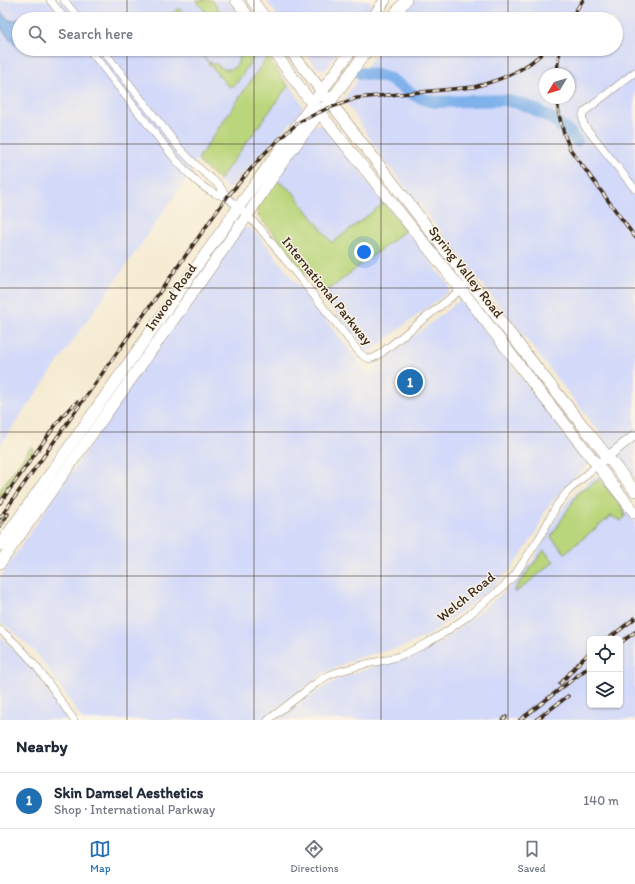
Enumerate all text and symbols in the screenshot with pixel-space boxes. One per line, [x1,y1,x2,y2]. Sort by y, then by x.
search box [12,12,623,56]
icon: search [26,23,48,45]
text: Search here [58,25,133,43]
north arrow [539,68,575,104]
street label: Spring Valley Road [425,223,507,322]
street label: International Parkway [278,233,376,349]
your location [354,242,374,262]
street label: Inwood Road [142,260,201,334]
pin: 1 [397,367,423,397]
street label: Welch Road [433,568,499,626]
map controls [587,636,623,708]
button: locate [587,636,623,672]
button: layers [587,672,623,708]
text: Nearby [16,736,68,756]
text: Skin Damsel Aesthetics [54,784,204,802]
text: 1 [26,793,32,808]
text: 140 m [583,793,619,808]
text: Shop · International Parkway [54,802,215,817]
tab: Map [89,838,111,875]
tab: Directions [290,838,339,875]
tab: Saved [517,838,546,875]

